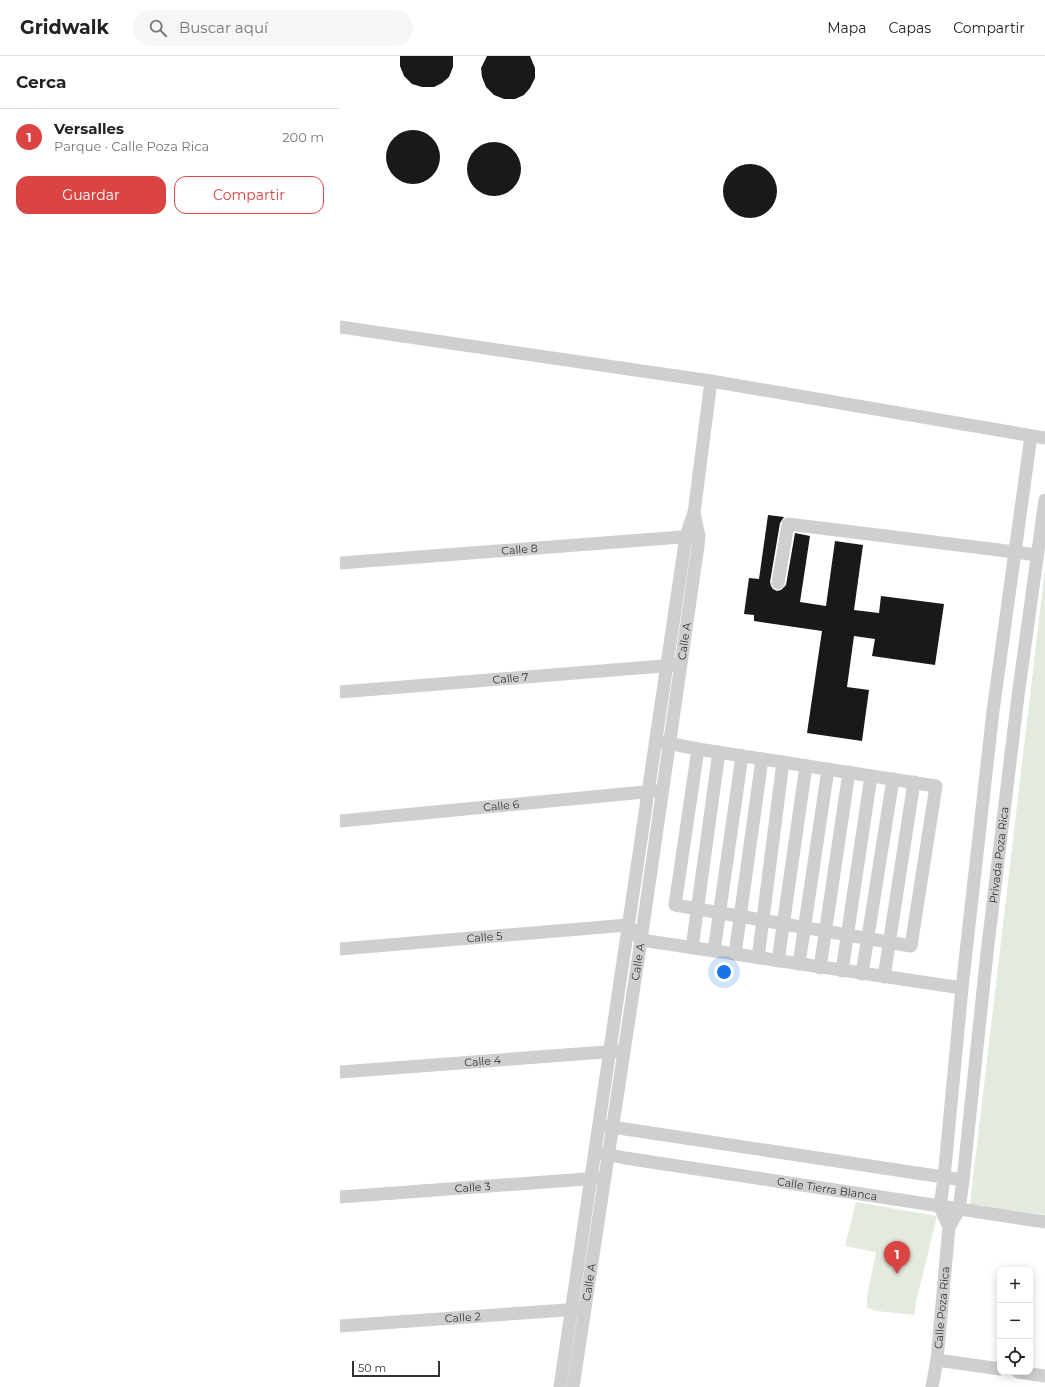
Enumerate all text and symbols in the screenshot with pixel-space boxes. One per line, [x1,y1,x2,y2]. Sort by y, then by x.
search box [133,10,413,46]
text: Gridwalk [20,16,109,39]
icon: search [147,17,169,39]
text: Buscar aquí [179,18,268,37]
text: Mapa [827,19,867,37]
text: Capas [889,19,931,37]
text: Compartir [953,19,1025,37]
text: Cerca [16,72,66,92]
text: Versalles [54,119,124,138]
text: 1 [26,129,32,145]
text: 200 m [282,129,324,145]
text: Parque · Calle Poza Rica [54,138,209,154]
button: Guardar [16,176,166,214]
button: Compartir [174,176,324,214]
street label: Calle 8 [501,541,538,558]
street label: Calle A [675,622,694,661]
street label: Calle 7 [492,670,529,687]
street label: Calle 6 [482,797,520,814]
street label: Privada Poza Rica [986,806,1012,904]
street label: Calle 5 [466,928,503,945]
street label: Calle A [628,942,647,982]
your location [714,962,734,982]
street label: Calle 4 [464,1053,502,1070]
street label: Calle Tierra Blanca [776,1174,878,1203]
street label: Calle 3 [454,1179,491,1196]
pin: 1 [884,1241,910,1274]
street label: Calle A [579,1262,599,1302]
street label: Calle Poza Rica [931,1266,952,1350]
map controls [997,1267,1033,1375]
button: + [997,1267,1033,1303]
button: − [997,1303,1033,1339]
street label: Calle 2 [444,1309,481,1326]
button: locate [997,1339,1033,1375]
scale bar [352,1359,440,1378]
text: 50 m [358,1361,386,1375]

